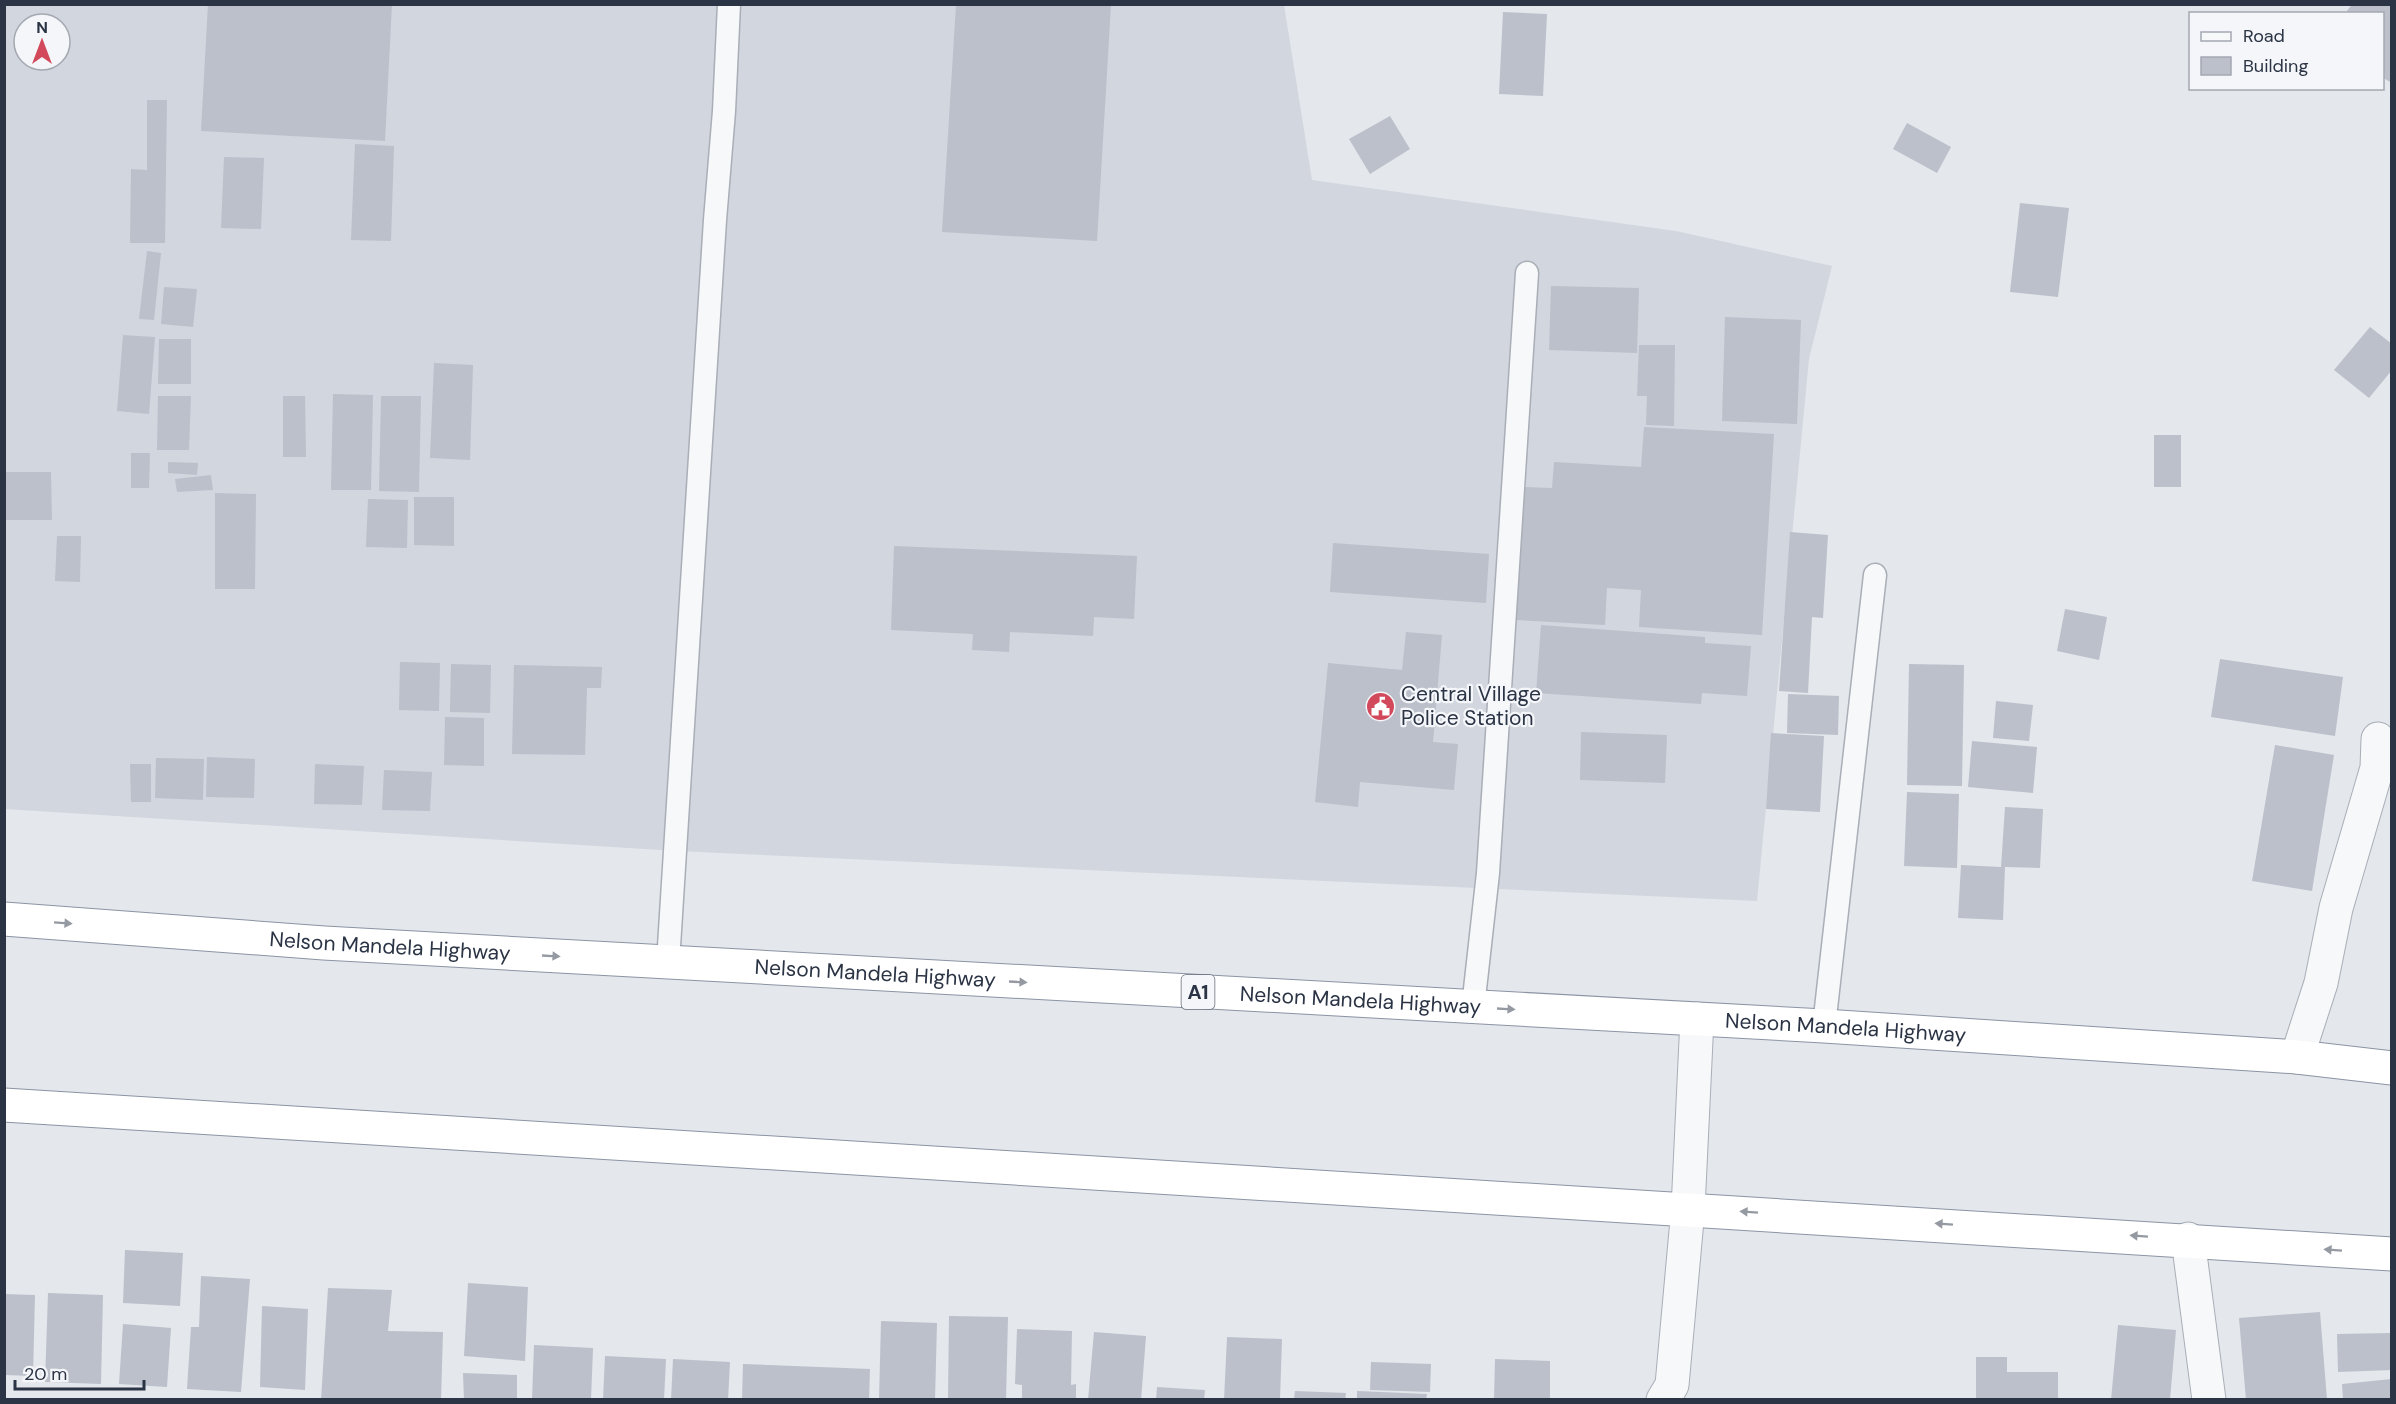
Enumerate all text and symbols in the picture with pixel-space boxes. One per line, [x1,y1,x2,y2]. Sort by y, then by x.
north arrow [12,12,72,72]
legend [2189,12,2384,90]
text: N [36,17,48,38]
text: Road [2243,24,2285,48]
text: Building [2243,54,2308,78]
place label: Central Village Police Station [1401,680,1541,732]
public building icon: Central Village Police Station [1364,690,1396,722]
one-way arrow [53,919,72,928]
street label: Nelson Mandela Highway [269,925,512,967]
one-way arrow [541,951,560,960]
street label: Nelson Mandela Highway [754,953,997,994]
road number: A1 [1182,975,1214,1009]
one-way arrow [1009,977,1028,986]
street label: Nelson Mandela Highway [1239,980,1482,1021]
one-way arrow [1497,1004,1516,1013]
street label: Nelson Mandela Highway [1724,1007,1967,1049]
one-way arrow [1740,1208,1759,1217]
one-way arrow [1934,1220,1953,1229]
one-way arrow [2129,1232,2148,1241]
one-way arrow [2324,1245,2343,1254]
scale bar [15,1353,144,1391]
text: 20 m [24,1362,67,1386]

